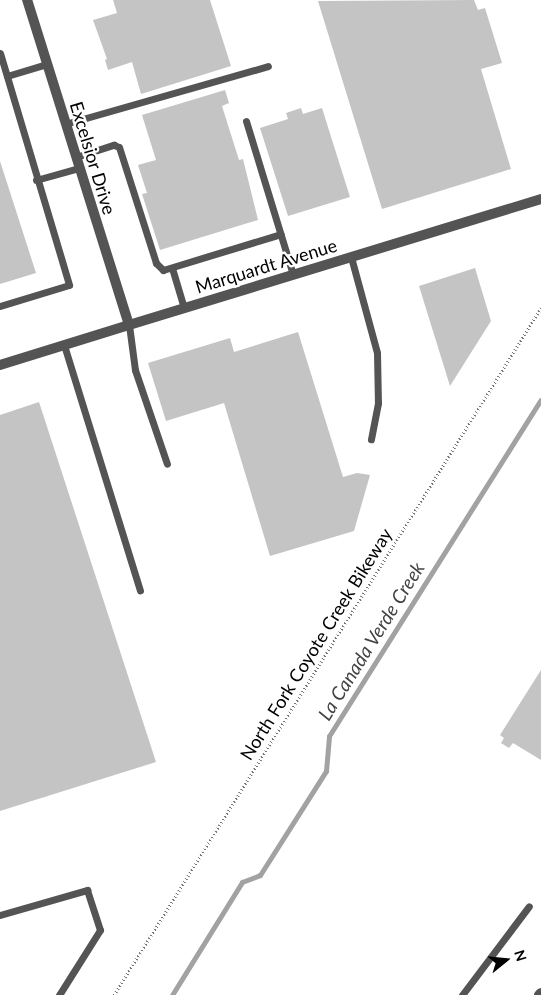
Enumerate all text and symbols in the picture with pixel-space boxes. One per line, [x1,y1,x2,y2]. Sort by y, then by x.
street label: Excelsior Drive [65,99,121,217]
street label: Marquardt Avenue [192,234,340,298]
street label: North Fork Coyote Creek Bikeway [235,524,397,764]
water label: La Canada Verde Creek [313,557,429,725]
north arrow [481,935,531,985]
text: N [511,948,531,963]

